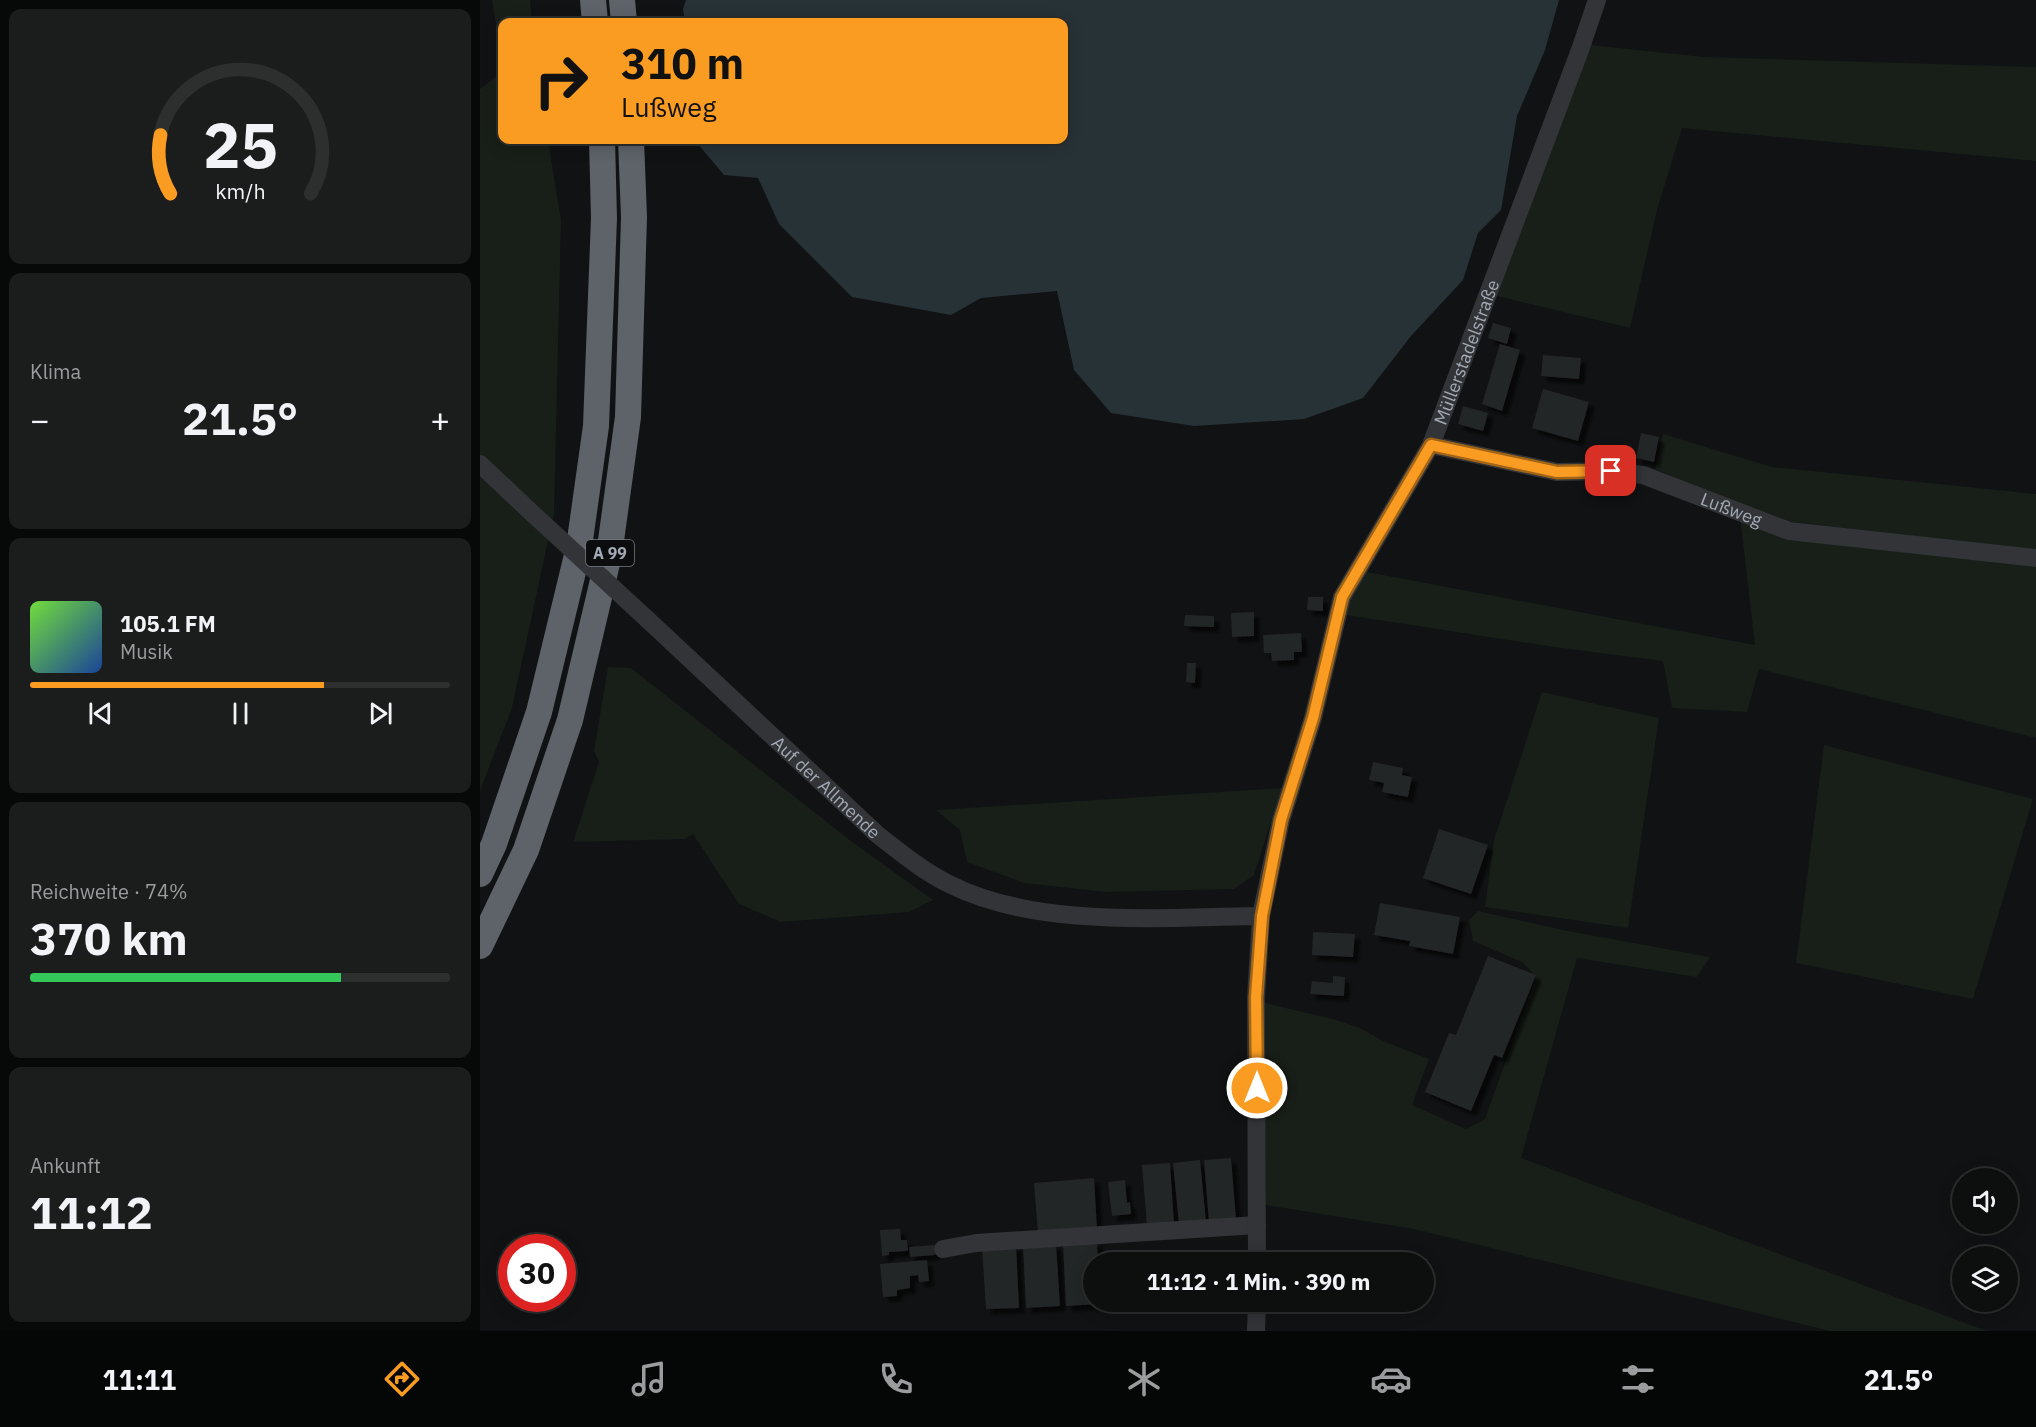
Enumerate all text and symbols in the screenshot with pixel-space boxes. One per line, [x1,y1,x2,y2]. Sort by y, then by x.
text: 310 m [621,36,744,91]
icon: right [522,42,600,120]
text: Lußweg [621,89,716,124]
text: 25 [203,104,277,185]
text: km/h [215,177,265,205]
street label: Müllerstadelstraße [1428,276,1504,428]
text: Klima [30,358,81,385]
text: 21.5° [182,389,298,447]
text: − [30,398,50,441]
text: + [430,398,450,441]
pin [1585,445,1636,496]
icon: arrive [1594,454,1627,487]
street label: Lußweg [1698,487,1766,531]
road number: A 99 [586,540,634,566]
text: 105.1 FM [120,609,216,638]
text: Musik [120,638,173,665]
icon: previous [84,697,117,730]
icon: pause [224,697,257,730]
icon: next [364,697,397,730]
street label: Auf der Allmende [768,731,886,843]
text: Reichweite · 74% [30,878,187,905]
text: 370 km [30,909,188,967]
position arrow [1225,1056,1289,1120]
text: Ankunft [30,1152,101,1179]
map controls [1952,1168,2018,1312]
button: sound [1952,1168,2018,1234]
text: 11:12 [30,1183,153,1241]
speed limit sign: 30 [498,1234,576,1312]
button: layers [1952,1246,2018,1312]
text: 11:12 · 1 Min. · 390 m [1147,1267,1370,1296]
icon: directions [381,1358,423,1400]
icon: music [628,1358,670,1400]
icon: phone [875,1358,917,1400]
icon: climate [1123,1358,1165,1400]
icon: car [1370,1358,1412,1400]
icon: filters [1617,1358,1659,1400]
text: 11:11 [103,1362,176,1397]
text: 21.5° [1864,1362,1933,1397]

